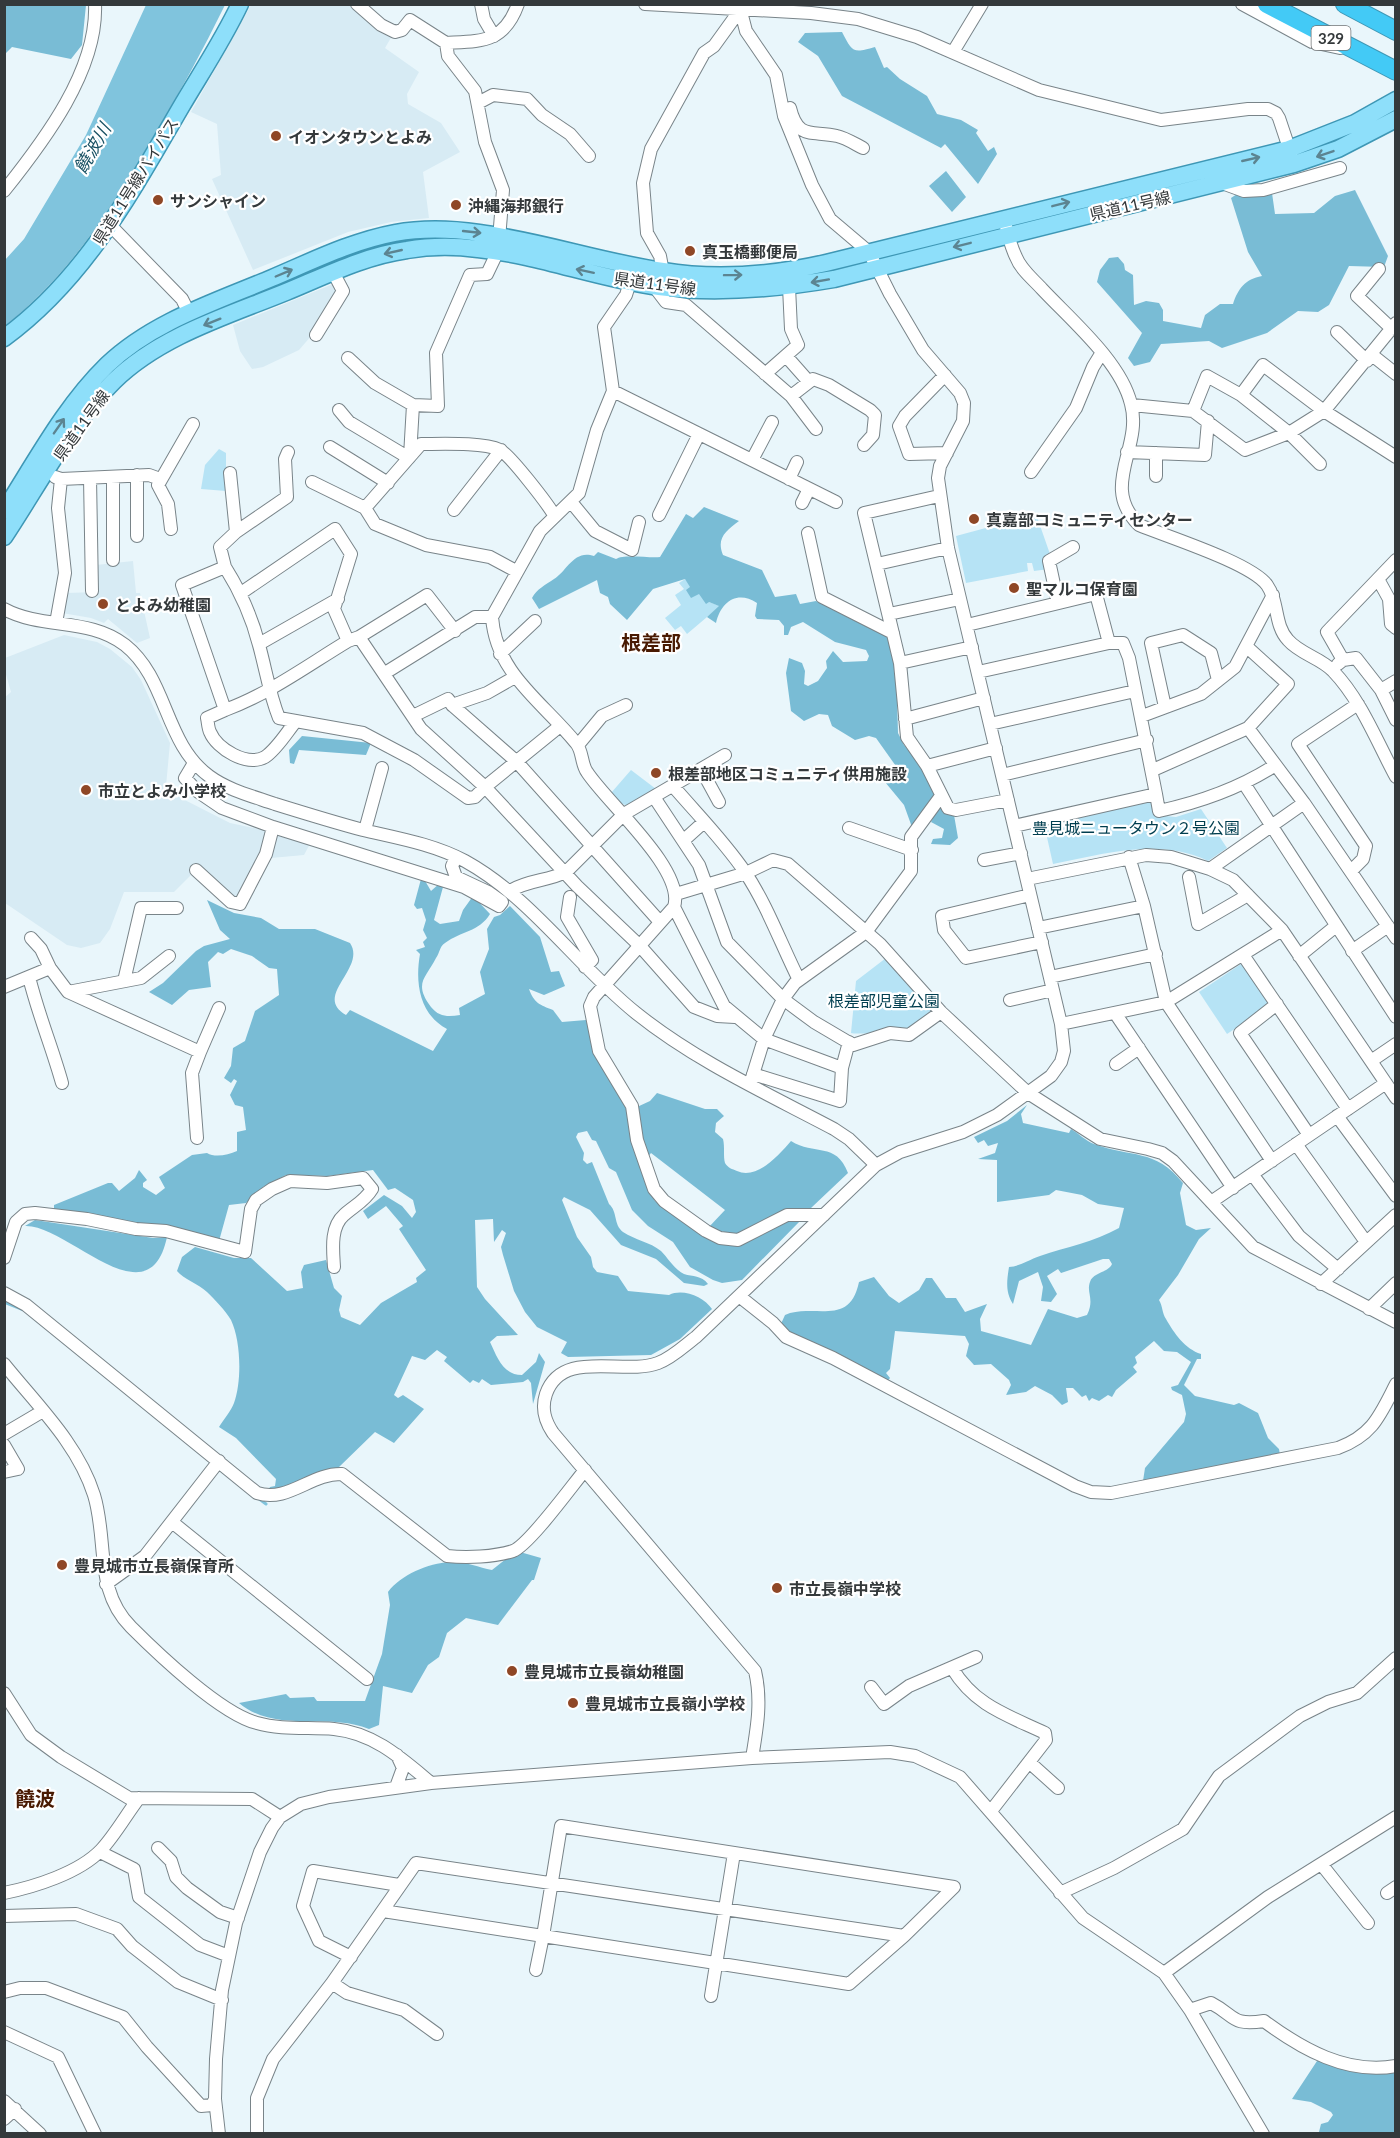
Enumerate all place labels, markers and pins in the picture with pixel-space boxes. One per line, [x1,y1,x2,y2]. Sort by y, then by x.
place label: イオンタウンとよみ [288,127,432,146]
marker: イオンタウンとよみ [269,129,283,143]
place label: サンシャイン [170,191,266,210]
marker: サンシャイン [151,193,165,207]
place label: 沖縄海邦銀行 [468,196,564,215]
marker: 沖縄海邦銀行 [449,198,463,212]
place label: 真玉橋郵便局 [702,242,798,261]
marker: 真玉橋郵便局 [683,244,697,258]
place label: 真嘉部コミュニティセンター [986,510,1193,529]
marker: 真嘉部コミュニティセンター [967,512,981,526]
place label: 聖マルコ保育園 [1026,579,1138,598]
marker: 聖マルコ保育園 [1007,581,1021,595]
place label: とよみ幼稚園 [115,595,211,614]
marker: とよみ幼稚園 [96,597,110,611]
place label: 根差部地区コミュニティ供用施設 [668,764,907,783]
marker: 根差部地区コミュニティ供用施設 [649,766,663,780]
place label: 市立とよみ小学校 [98,781,226,800]
marker: 市立とよみ小学校 [79,783,93,797]
place label: 豊見城市立長嶺保育所 [74,1556,234,1575]
marker: 豊見城市立長嶺保育所 [55,1558,69,1572]
place label: 市立長嶺中学校 [789,1579,901,1598]
marker: 市立長嶺中学校 [770,1581,784,1595]
place label: 豊見城市立長嶺幼稚園 [524,1662,684,1681]
marker: 豊見城市立長嶺幼稚園 [505,1664,519,1678]
place label: 豊見城市立長嶺小学校 [585,1694,745,1713]
marker: 豊見城市立長嶺小学校 [566,1696,580,1710]

